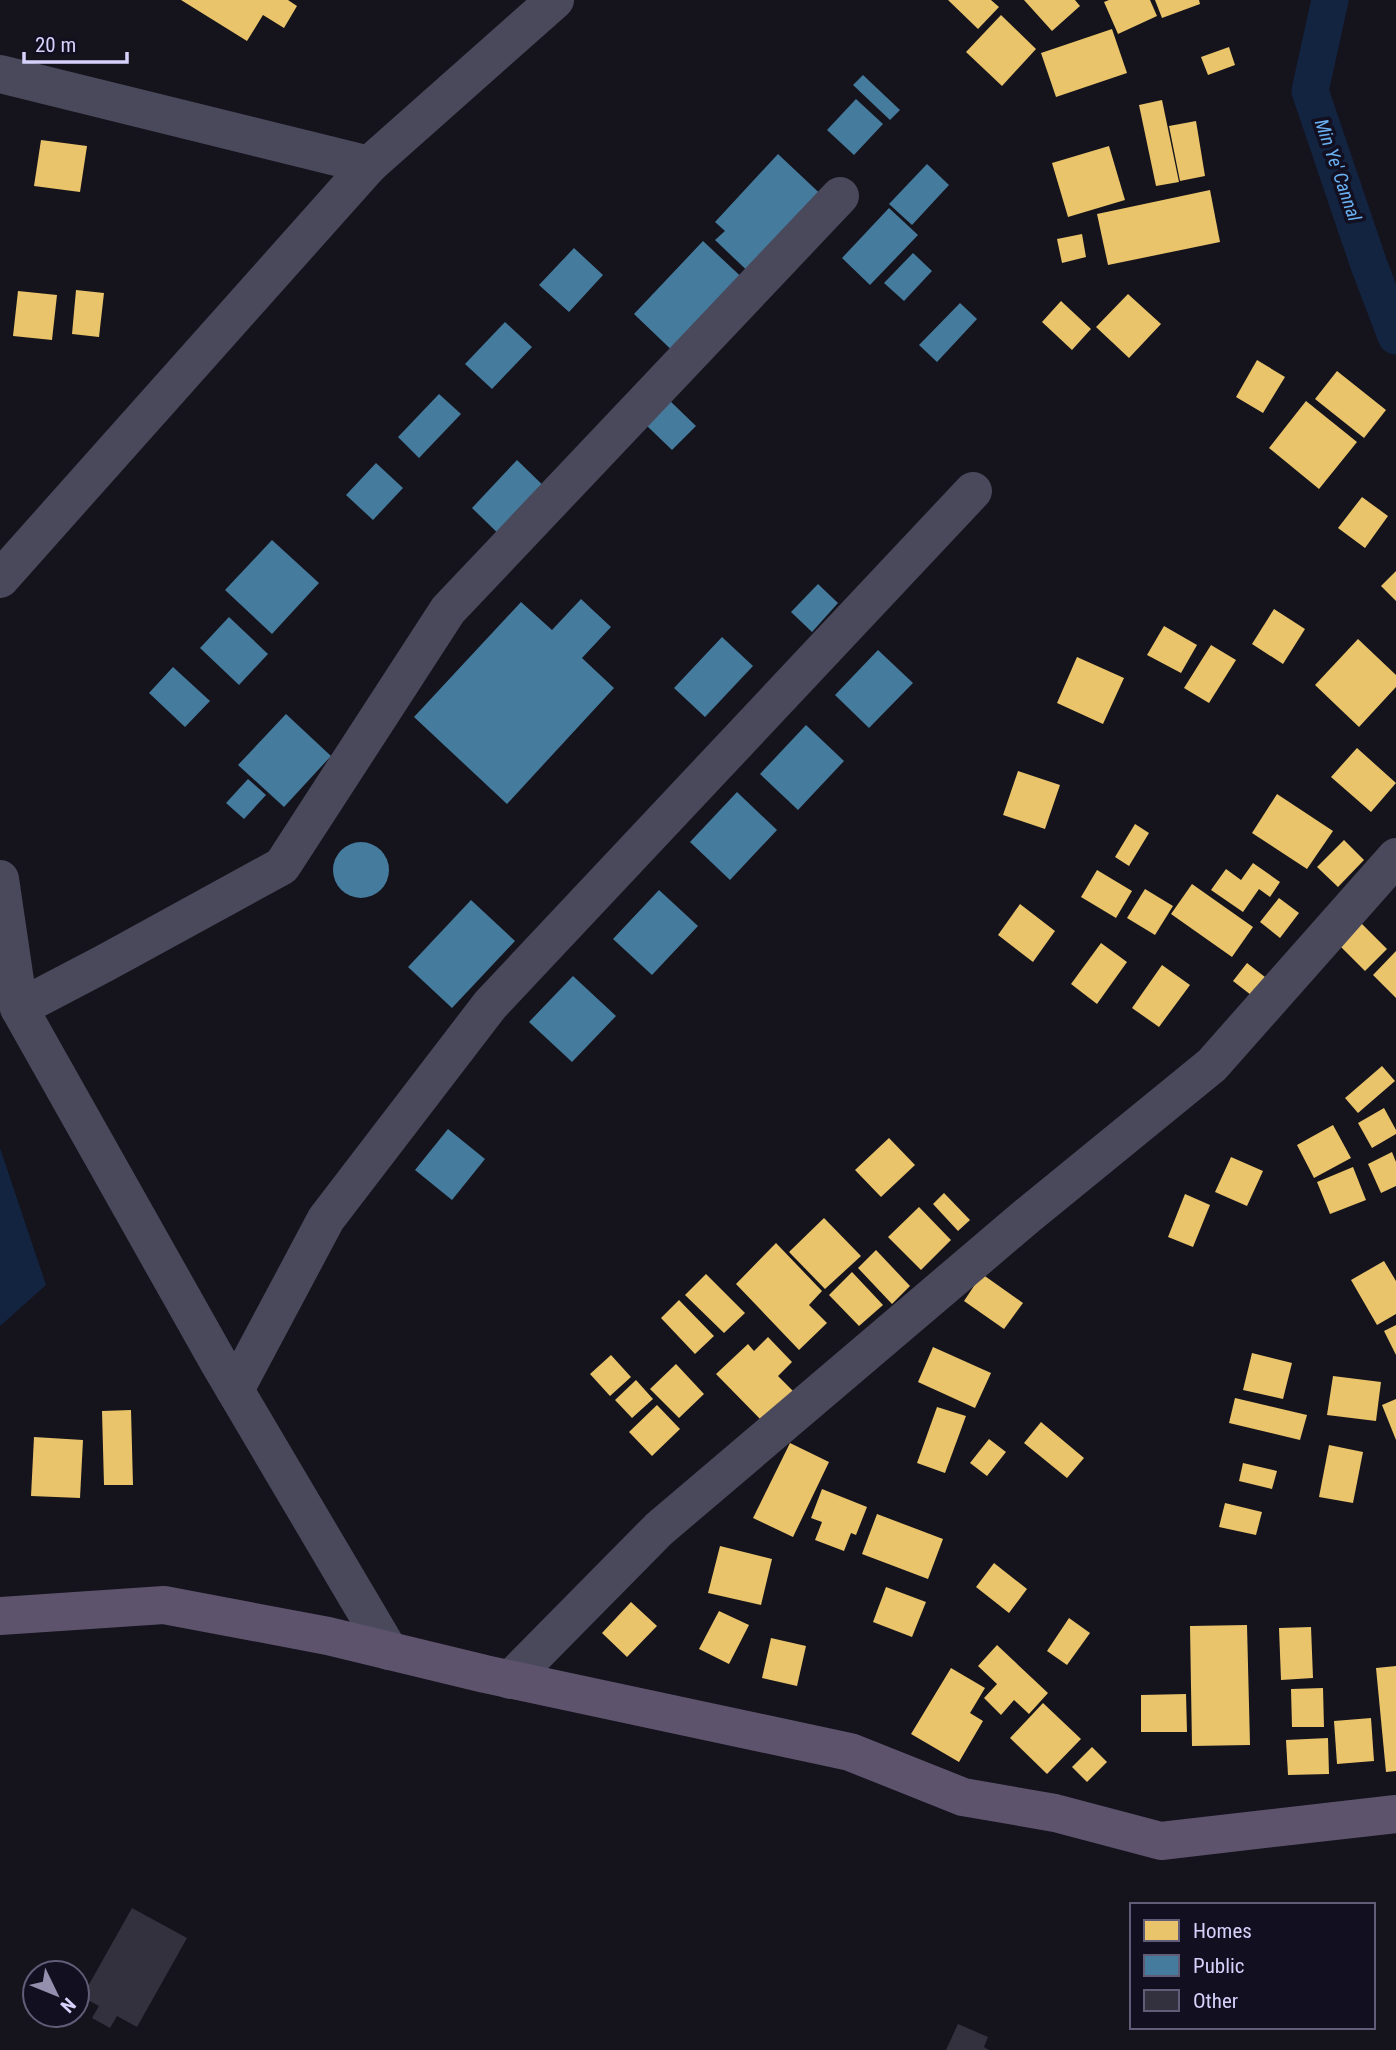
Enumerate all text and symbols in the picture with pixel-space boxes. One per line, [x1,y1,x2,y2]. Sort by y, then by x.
scale bar [24,21,128,65]
text: 20 m [35,33,76,57]
water label: Min Ye' Cannal [1310,116,1366,225]
legend [1130,1903,1375,2029]
text: Homes [1193,1919,1252,1943]
text: Public [1193,1954,1245,1978]
north arrow [21,1959,91,2029]
text: Other [1193,1989,1238,2013]
text: N [56,1993,80,2017]

